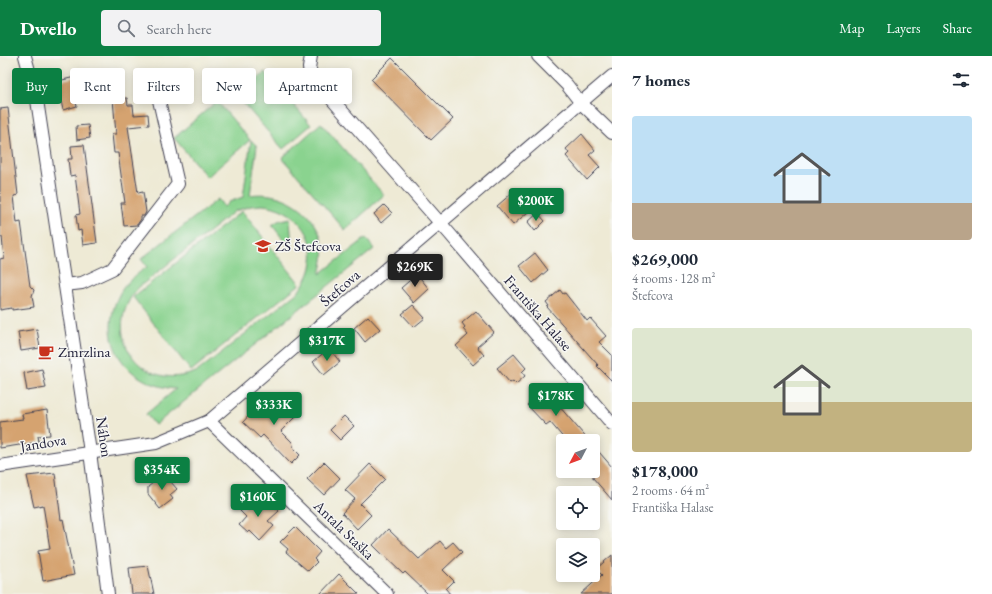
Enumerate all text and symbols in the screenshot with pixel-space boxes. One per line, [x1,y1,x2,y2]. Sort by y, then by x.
search box [101,10,381,46]
text: Dwello [20,16,77,41]
icon: search [115,17,137,39]
text: Search here [147,19,212,38]
text: Map [839,19,864,37]
text: Layers [886,19,921,37]
text: Share [943,19,972,37]
chip: Buy [12,68,62,104]
chip: Rent [70,68,125,104]
chip: Filters [133,68,194,104]
chip: New [202,68,256,104]
chip: Apartment [264,68,352,104]
text: 7 homes [632,69,690,91]
icon: filters [950,69,972,91]
icon: home [766,142,838,214]
pin: $200K [508,188,564,222]
text: $200K [518,192,554,209]
place label: ZŠ Štefcova [275,236,341,255]
school or university icon: ZŠ Štefcova [254,237,272,255]
text: $269,000 [632,248,698,270]
pin: $269K [387,254,443,288]
text: $269K [397,258,433,275]
street label: Štefcova [316,265,364,310]
text: 4 rooms · 128 m² [632,270,716,287]
street label: Františka Halase [500,271,577,355]
text: Štefcova [632,287,673,304]
pin: $317K [299,328,355,362]
text: $317K [309,332,345,349]
place label: Zmrzlina [58,342,111,361]
cafe icon: Zmrzlina [37,343,55,361]
icon: home [766,354,838,426]
pin: $178K [528,383,584,417]
text: $178K [538,387,574,404]
pin: $333K [246,392,302,426]
text: $333K [256,396,292,413]
street label: Náhon [92,415,117,459]
street label: Jandova [17,430,67,456]
north arrow [556,434,600,478]
map controls [556,434,600,582]
pin: $354K [134,457,190,491]
text: $178,000 [632,460,698,482]
text: $354K [144,461,180,478]
text: 2 rooms · 64 m² [632,482,709,499]
pin: $160K [230,484,286,518]
button: locate [556,486,600,530]
text: $160K [240,488,276,505]
street label: Antala Staška [309,495,379,563]
text: Františka Halase [632,499,714,516]
button: layers [556,538,600,582]

